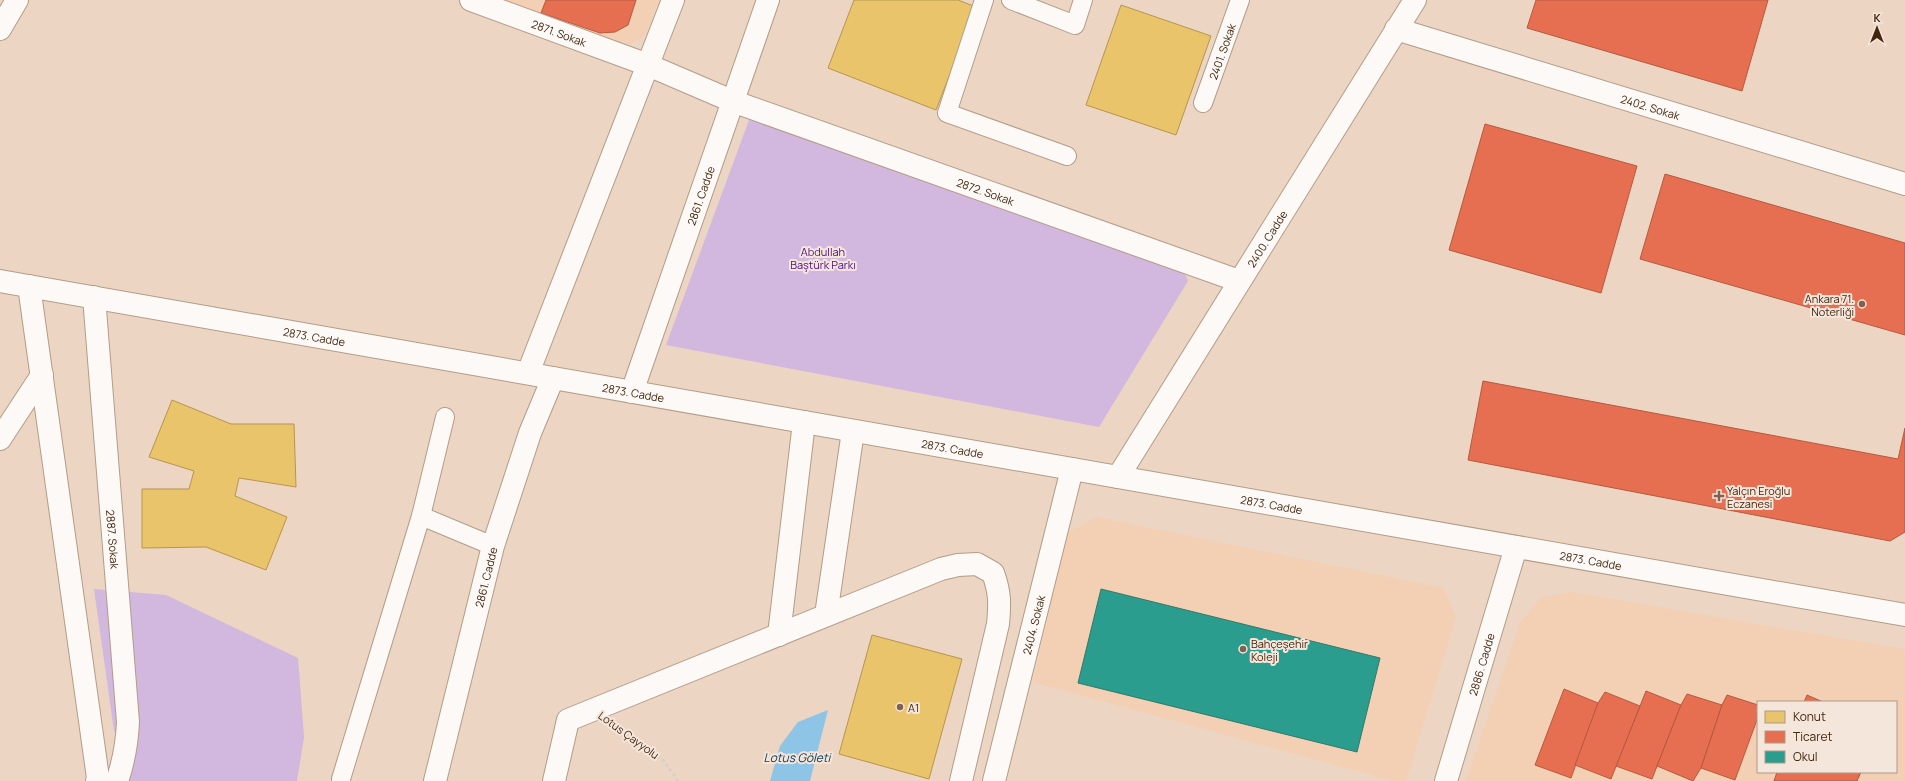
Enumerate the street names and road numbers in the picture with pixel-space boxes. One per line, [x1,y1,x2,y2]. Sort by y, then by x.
street label: 2871. Sokak [530,15,589,50]
street label: 2401. Sokak [1205,21,1239,81]
street label: 2402. Sokak [1619,90,1682,123]
street label: 2861. Cadde [683,163,718,227]
street label: 2872. Sokak [955,174,1017,208]
street label: 2400. Cadde [1243,207,1290,270]
street label: 2873. Cadde [282,323,347,349]
street label: 2873. Cadde [601,379,666,405]
street label: 2873. Cadde [920,435,985,461]
street label: 2873. Cadde [1239,491,1304,517]
street label: 2887. Sokak [104,509,123,570]
street label: 2861. Cadde [471,545,500,609]
street label: 2873. Cadde [1559,547,1624,573]
street label: 2404. Sokak [1018,593,1048,656]
street label: 2886. Cadde [1465,631,1498,697]
street label: Lotus Çayyolu [596,708,662,762]

